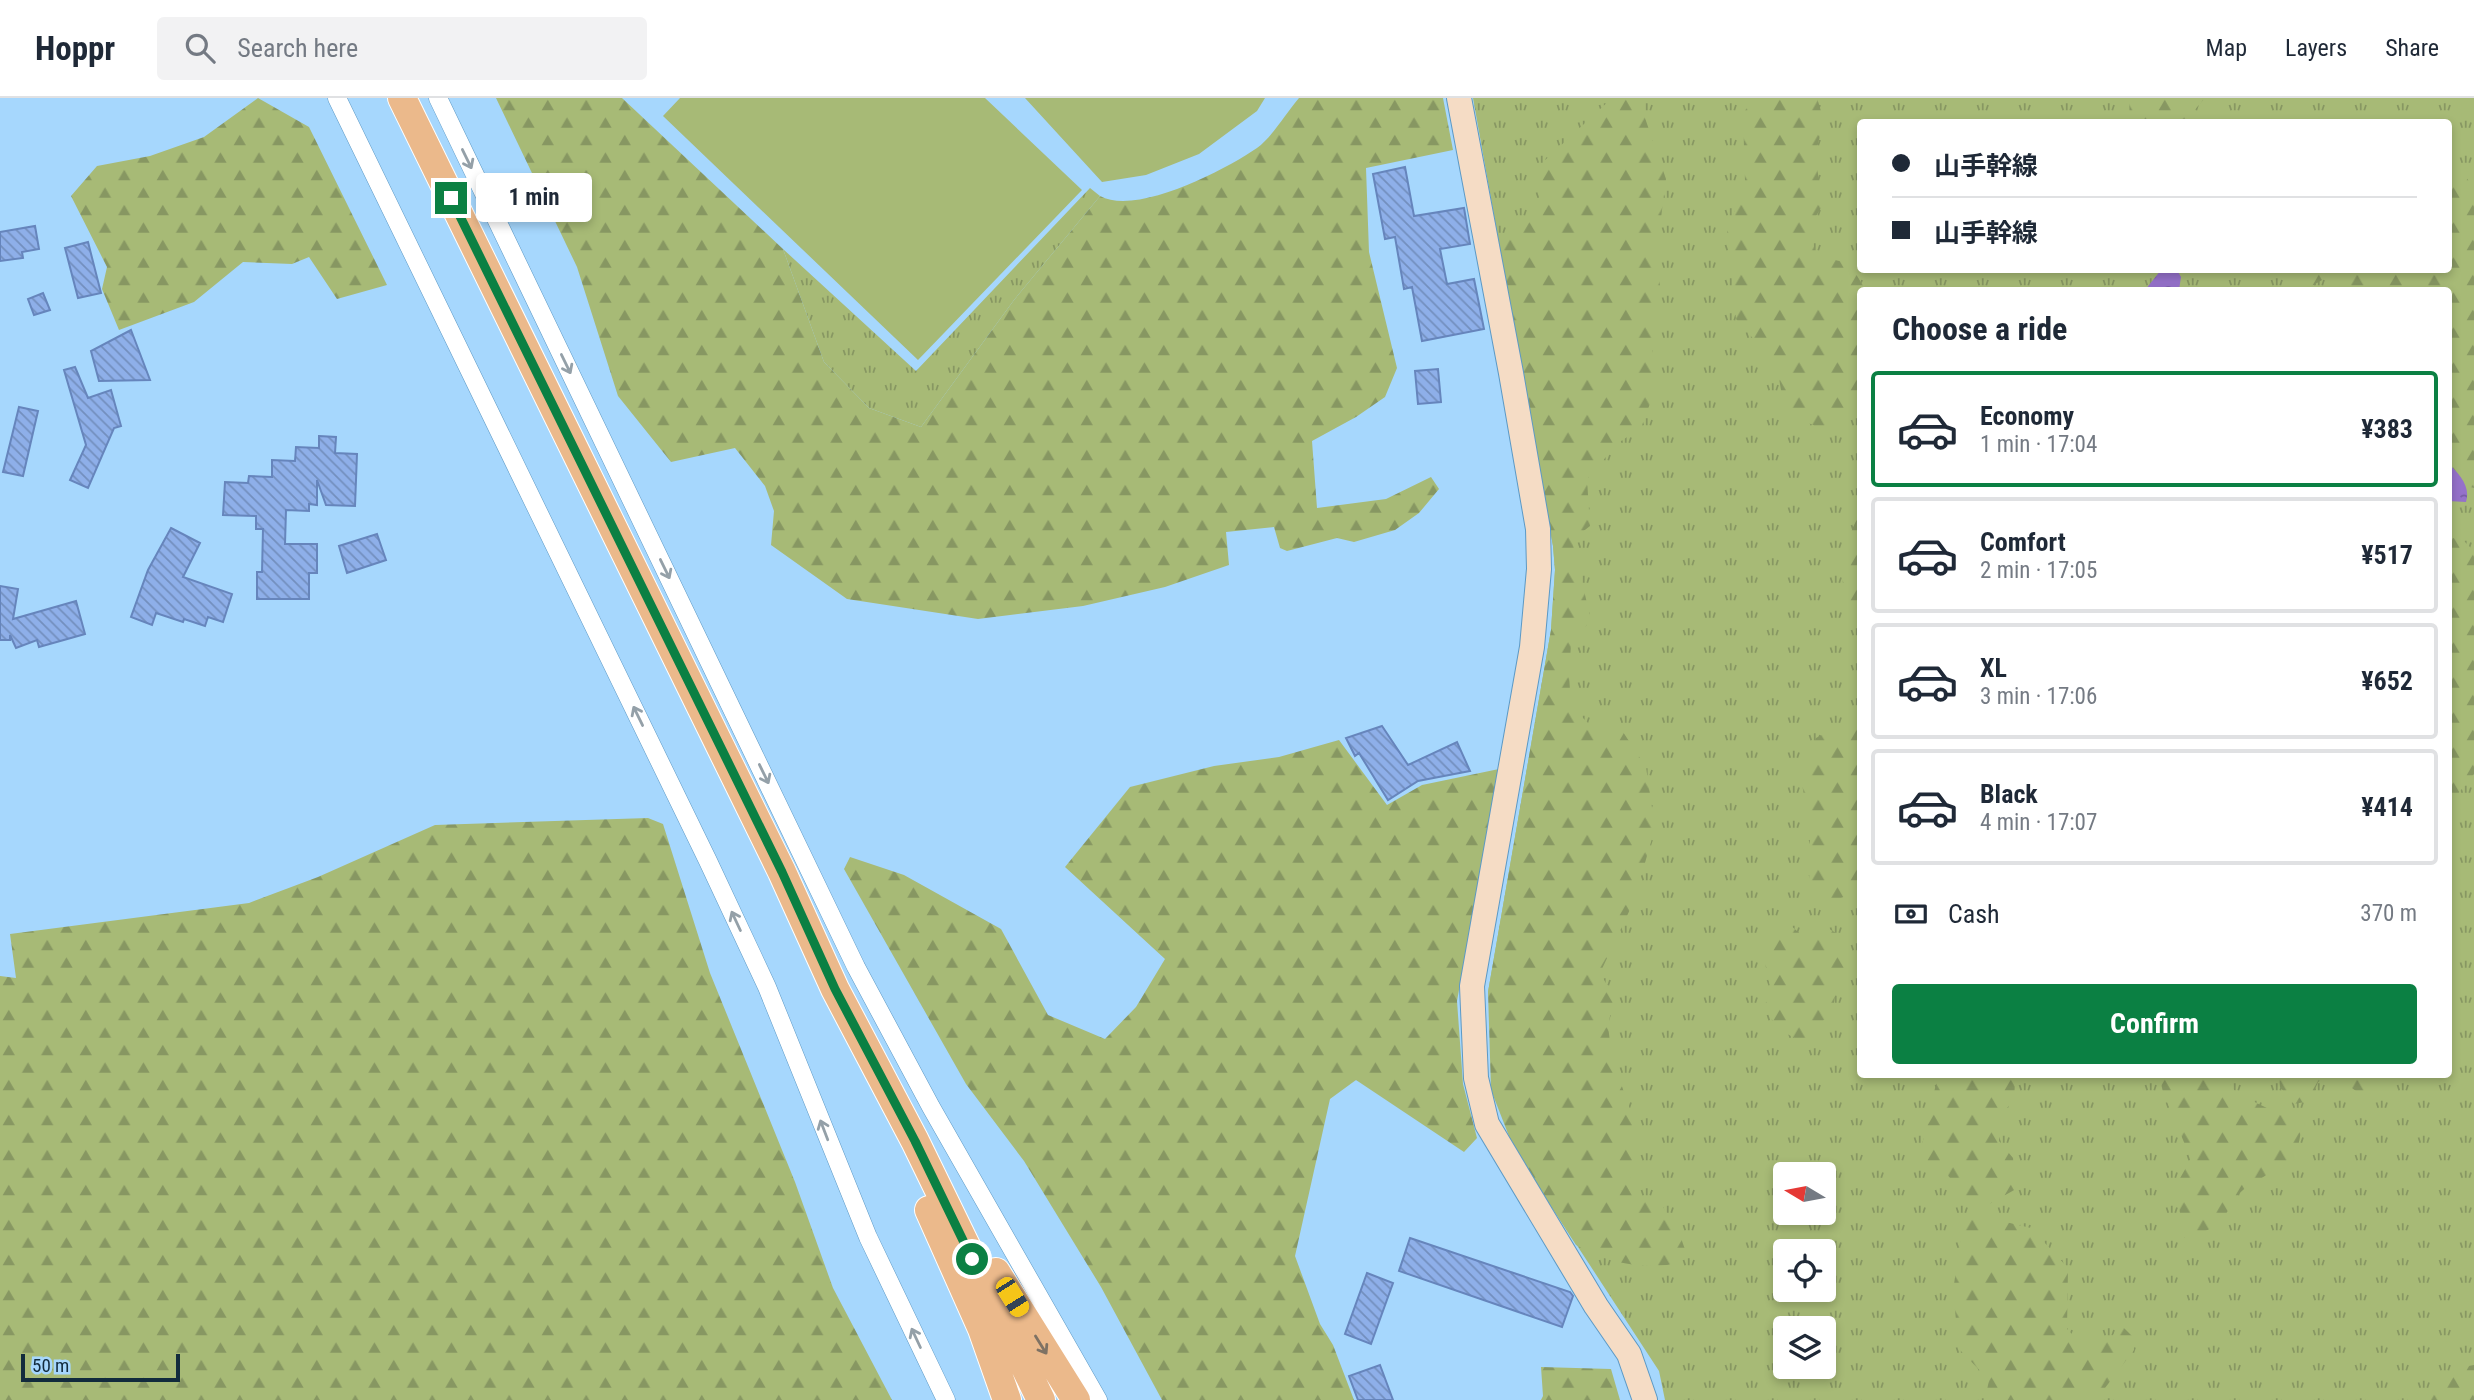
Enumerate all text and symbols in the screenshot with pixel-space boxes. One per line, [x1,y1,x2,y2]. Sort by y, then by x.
search box [157,17,647,80]
text: Hoppr [35,29,115,68]
icon: search [181,29,219,67]
text: Search here [237,33,358,63]
text: Map [2206,34,2247,62]
text: Layers [2285,34,2347,62]
text: Share [2385,34,2439,62]
one-way arrow [461,148,474,170]
text: 山手幹線 [1934,151,2038,181]
callout: 1 min [476,174,591,222]
route end [435,182,467,214]
text: 1 min [508,184,560,211]
text: 山手幹線 [1934,218,2038,248]
text: Choose a ride [1892,310,2067,348]
one-way arrow [560,353,573,374]
icon: car [1896,398,1959,461]
text: Economy [1980,401,2074,431]
text: ¥383 [2361,414,2413,444]
text: 1 min · 17:04 [1980,431,2097,458]
icon: car [1896,524,1959,587]
text: Comfort [1980,527,2066,557]
text: ¥517 [2361,540,2413,570]
text: 2 min · 17:05 [1980,557,2097,584]
one-way arrow [658,558,672,579]
icon: car [1896,650,1959,713]
text: XL [1980,653,2007,683]
text: ¥652 [2361,666,2413,696]
text: 3 min · 17:06 [1980,683,2097,710]
one-way arrow [630,706,644,727]
one-way arrow [758,763,771,784]
icon: car [1896,776,1959,839]
text: Black [1980,779,2038,809]
text: ¥414 [2361,792,2413,822]
text: 4 min · 17:07 [1980,809,2097,836]
icon: cash [1892,895,1930,933]
text: Cash [1948,899,2000,929]
text: 370 m [2360,900,2417,927]
one-way arrow [729,911,743,932]
button: Confirm [1892,984,2417,1064]
one-way arrow [817,1120,829,1142]
north arrow [1773,1162,1836,1225]
map controls [1773,1162,1836,1379]
button: locate [1773,1239,1836,1302]
route start [956,1243,988,1275]
car [992,1274,1033,1320]
button: layers [1773,1316,1836,1379]
one-way arrow [909,1328,923,1349]
one-way arrow [1035,1335,1049,1355]
scale bar [21,1351,180,1383]
text: 50 m [32,1354,69,1377]

